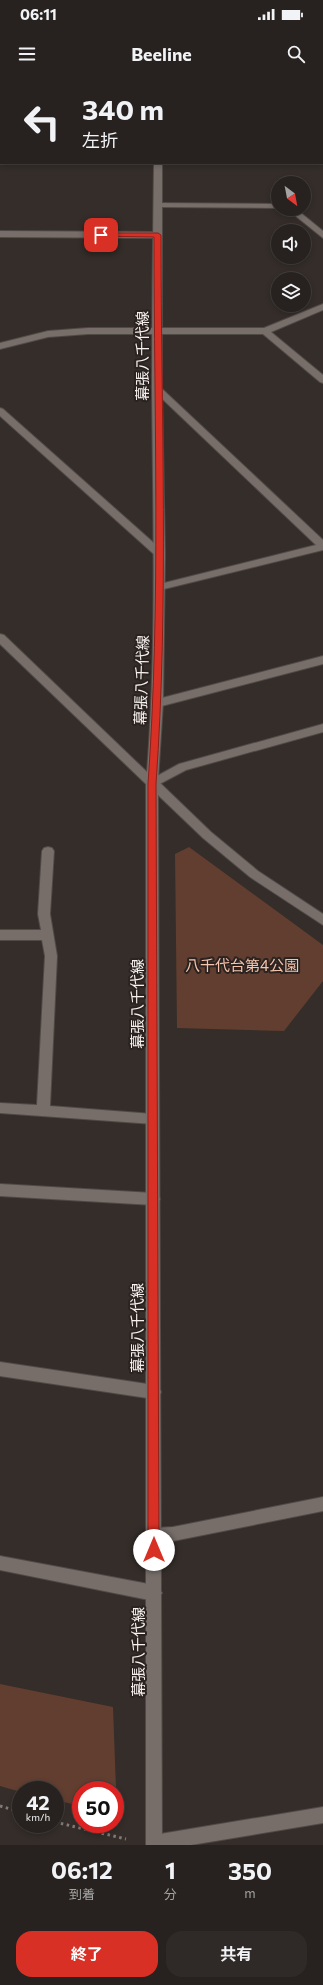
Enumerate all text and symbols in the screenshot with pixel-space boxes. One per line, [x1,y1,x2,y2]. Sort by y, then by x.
text: 06:11 [20,5,57,23]
icon: menu [16,43,38,65]
text: Beeline [131,43,192,65]
icon: search [285,43,307,65]
text: 340 m [82,92,164,126]
icon: left [16,96,68,148]
text: 左折 [82,129,118,151]
north arrow [271,176,311,216]
map controls [271,176,311,312]
pin [84,218,118,252]
icon: arrive [90,224,112,246]
button: sound [271,224,311,264]
button: layers [271,272,311,312]
street label: 幕張八千代線 [133,311,151,401]
street label: 幕張八千代線 [130,635,152,725]
park label: 八千代台第4公園 [185,956,299,974]
street label: 幕張八千代線 [128,959,146,1049]
street label: 幕張八千代線 [128,1283,146,1373]
position arrow [133,1529,175,1571]
street label: 幕張八千代線 [129,1607,147,1697]
speed limit sign: 50 [72,1781,124,1833]
text: 42 [26,1790,50,1814]
text: km/h [26,1811,50,1823]
text: 06:12 [51,1855,113,1884]
text: 1 [165,1855,176,1884]
text: 350 [228,1856,272,1885]
text: m [244,1885,256,1901]
text: 到着 [69,1886,95,1902]
text: 分 [164,1886,177,1902]
button: 終了 [16,1931,158,1977]
button: 共有 [166,1931,307,1977]

